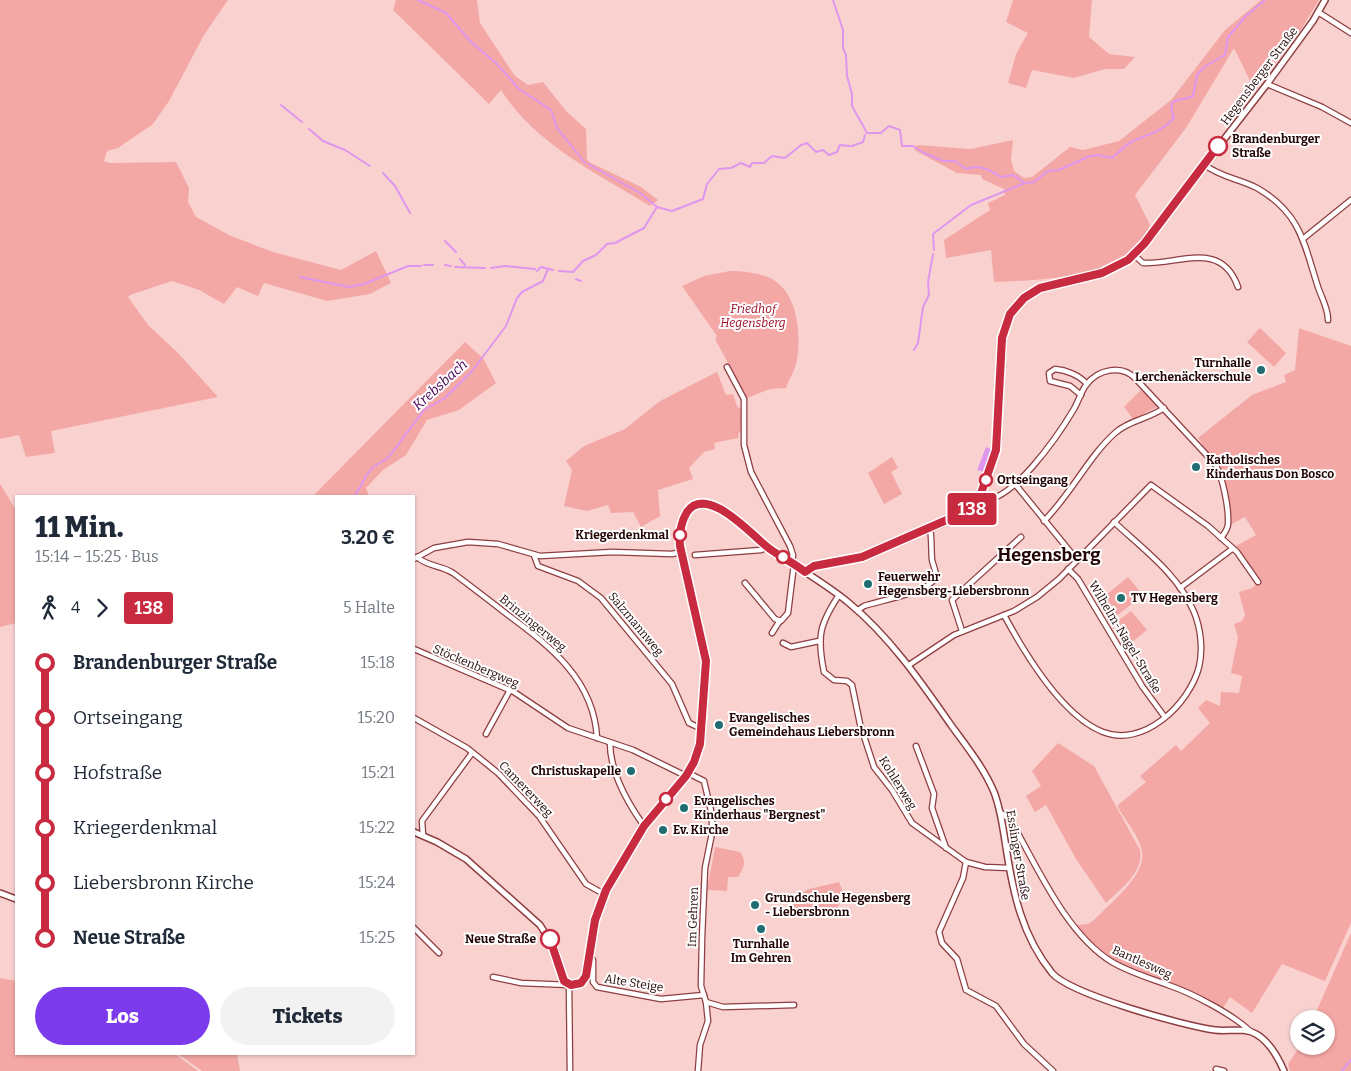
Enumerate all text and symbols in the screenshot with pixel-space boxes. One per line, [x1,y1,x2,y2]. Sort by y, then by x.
street label: Hegensberger Straße [1218,24,1300,128]
place label: Brandenburger Straße [1232,132,1320,160]
marker: Brandenburger Straße [1208,136,1228,156]
park label: Friedhof Hegensberg [720,302,786,330]
water label: Krebsbach [409,356,471,414]
place label: Turnhalle Lerchenäckerschule [1135,356,1251,384]
marker: Turnhalle Lerchenäckerschule [1255,364,1267,376]
place label: Katholisches Kinderhaus Don Bosco [1206,453,1334,481]
marker: Katholisches Kinderhaus Don Bosco [1190,461,1202,473]
marker: Ortseingang [979,473,993,487]
place label: Ortseingang [997,473,1068,487]
line badge: 138 [943,493,1001,525]
text: 138 [958,498,986,520]
text: 11 Min. [35,511,123,544]
text: 3.20 € [341,526,395,549]
place label: Kriegerdenkmal [575,528,669,542]
marker: Kriegerdenkmal [673,528,687,542]
district label: Hegensberg [997,544,1101,566]
text: 15:14 – 15:25 · Bus [35,547,159,566]
unlabelled marker [776,550,790,564]
place label: Feuerwehr Hegensberg-Liebersbronn [878,570,1029,598]
marker: Feuerwehr Hegensberg-Liebersbronn [862,578,874,590]
street label: Wilhelm-Nagel-Straße [1086,578,1164,696]
street label: Salzmannweg [605,590,667,659]
place label: TV Hegensberg [1131,591,1218,605]
street label: Brinzingerweg [497,592,569,654]
marker: TV Hegensberg [1115,592,1127,604]
icon: walk [35,594,63,622]
icon: forward [88,594,116,622]
text: 138 [134,597,163,619]
text: 4 [71,598,80,617]
text: 5 Halte [343,598,395,617]
street label: Stöckenbergweg [431,642,522,691]
text: Brandenburger Straße [73,651,277,674]
text: 15:18 [360,653,395,672]
text: Ortseingang [73,706,183,729]
text: 15:20 [358,708,395,727]
place label: Evangelisches Gemeindehaus Liebersbronn [729,711,895,739]
marker: Evangelisches Gemeindehaus Liebersbronn [713,719,725,731]
street label: Kohlerweg [876,754,920,813]
street label: Camererweg [496,758,556,820]
text: Hofstraße [73,761,162,784]
text: 15:21 [361,763,395,782]
place label: Christuskapelle [531,764,621,778]
marker: Christuskapelle [625,765,637,777]
unlabelled marker [659,792,673,806]
place label: Evangelisches Kinderhaus "Bergnest" [694,794,825,822]
marker: Evangelisches Kinderhaus "Bergnest" [678,802,690,814]
street label: Esslinger Straße [1003,809,1033,901]
text: Kriegerdenkmal [73,816,217,839]
text: 15:22 [359,818,395,837]
place label: Ev. Kirche [673,823,729,837]
marker: Ev. Kirche [657,824,669,836]
text: Liebersbronn Kirche [73,871,254,894]
text: 15:24 [359,873,395,892]
street label: Im Gehren [685,886,701,947]
place label: Grundschule Hegensberg - Liebersbronn [765,891,910,919]
marker: Grundschule Hegensberg - Liebersbronn [749,899,761,911]
marker: Turnhalle Im Gehren [755,923,767,935]
text: Neue Straße [73,926,185,949]
text: 15:25 [359,928,395,947]
marker: Neue Straße [540,929,560,949]
place label: Neue Straße [465,932,536,946]
place label: Turnhalle Im Gehren [731,937,792,965]
street label: Bantlesweg [1110,943,1174,982]
street label: Alte Steige [604,971,664,995]
button: Los [35,987,210,1045]
button: Tickets [220,987,395,1045]
map controls [1290,1010,1335,1055]
button: layers [1290,1010,1335,1055]

